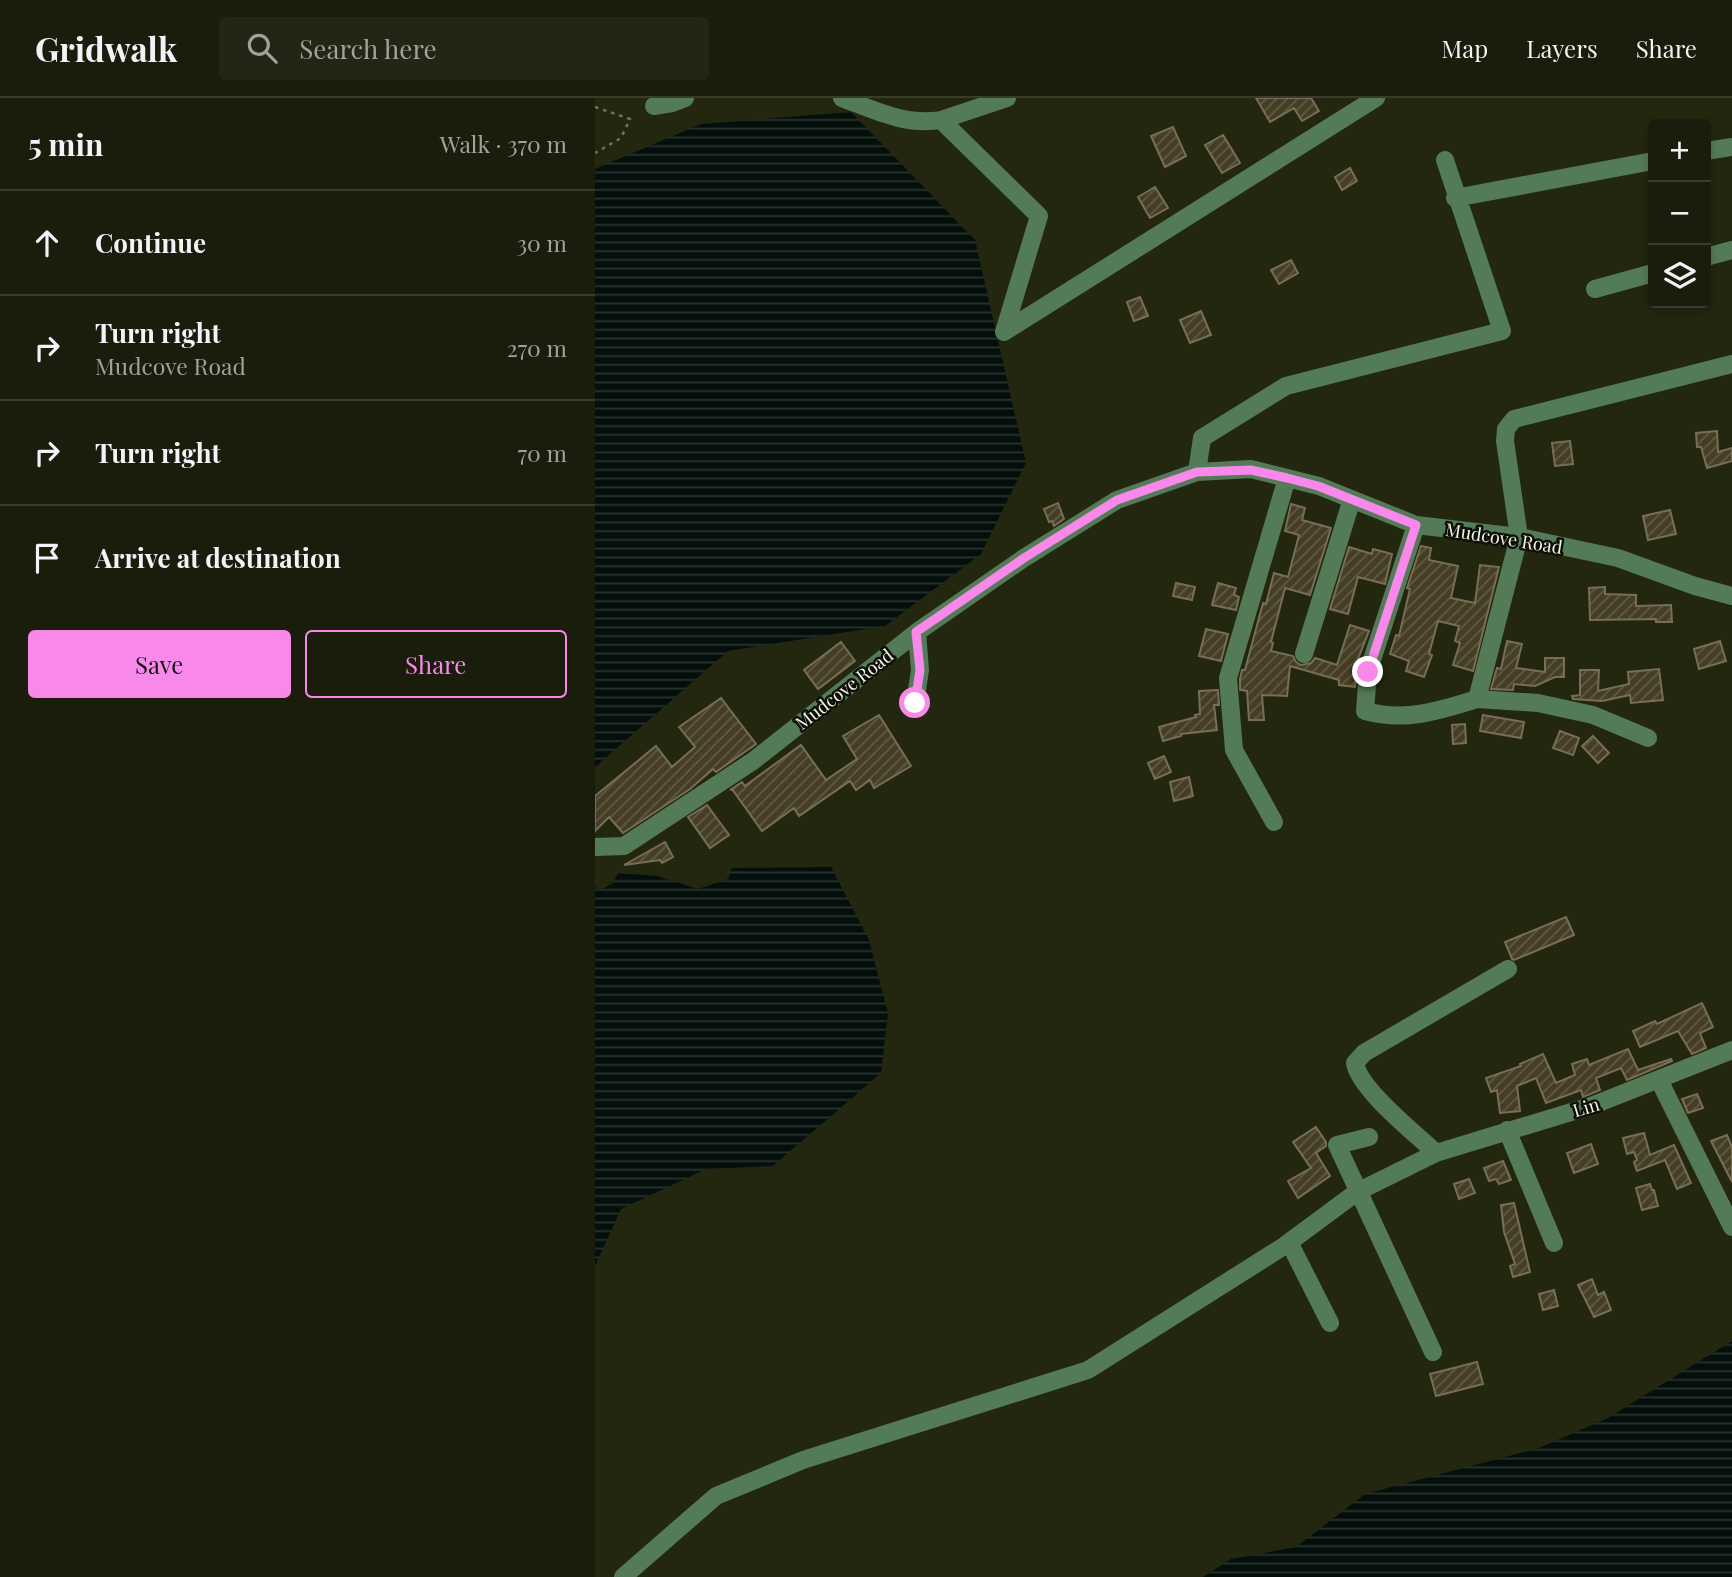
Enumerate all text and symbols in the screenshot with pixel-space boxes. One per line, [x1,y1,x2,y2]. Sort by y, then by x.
search box [219,17,709,80]
text: Gridwalk [35,26,177,70]
icon: search [243,29,281,67]
text: Search here [299,31,437,66]
text: Map [1442,32,1488,64]
text: Layers [1526,32,1598,64]
text: Share [1636,32,1697,64]
map controls [1648,119,1711,308]
button: + [1648,119,1711,182]
text: 5 min [28,124,103,164]
text: Walk · 370 m [440,128,567,159]
button: − [1648,182,1711,245]
icon: ahead [28,224,66,262]
text: Continue [95,225,206,260]
text: 30 m [517,227,567,258]
button: layers [1648,245,1711,308]
text: Turn right [95,315,221,350]
icon: right [28,329,66,367]
text: 270 m [507,332,567,363]
text: Mudcove Road [95,350,246,381]
icon: right [28,434,66,472]
text: Turn right [95,435,221,470]
text: 70 m [518,437,567,468]
street label: Mudcove Road [1444,517,1565,559]
icon: arrive [28,539,66,577]
text: Arrive at destination [95,540,341,575]
button: Save [28,630,291,698]
button: Share [305,630,567,698]
street label: Mudcove Road [790,643,898,735]
route end [1352,656,1383,687]
route start [899,687,930,718]
street label: Lin [1570,1092,1602,1122]

